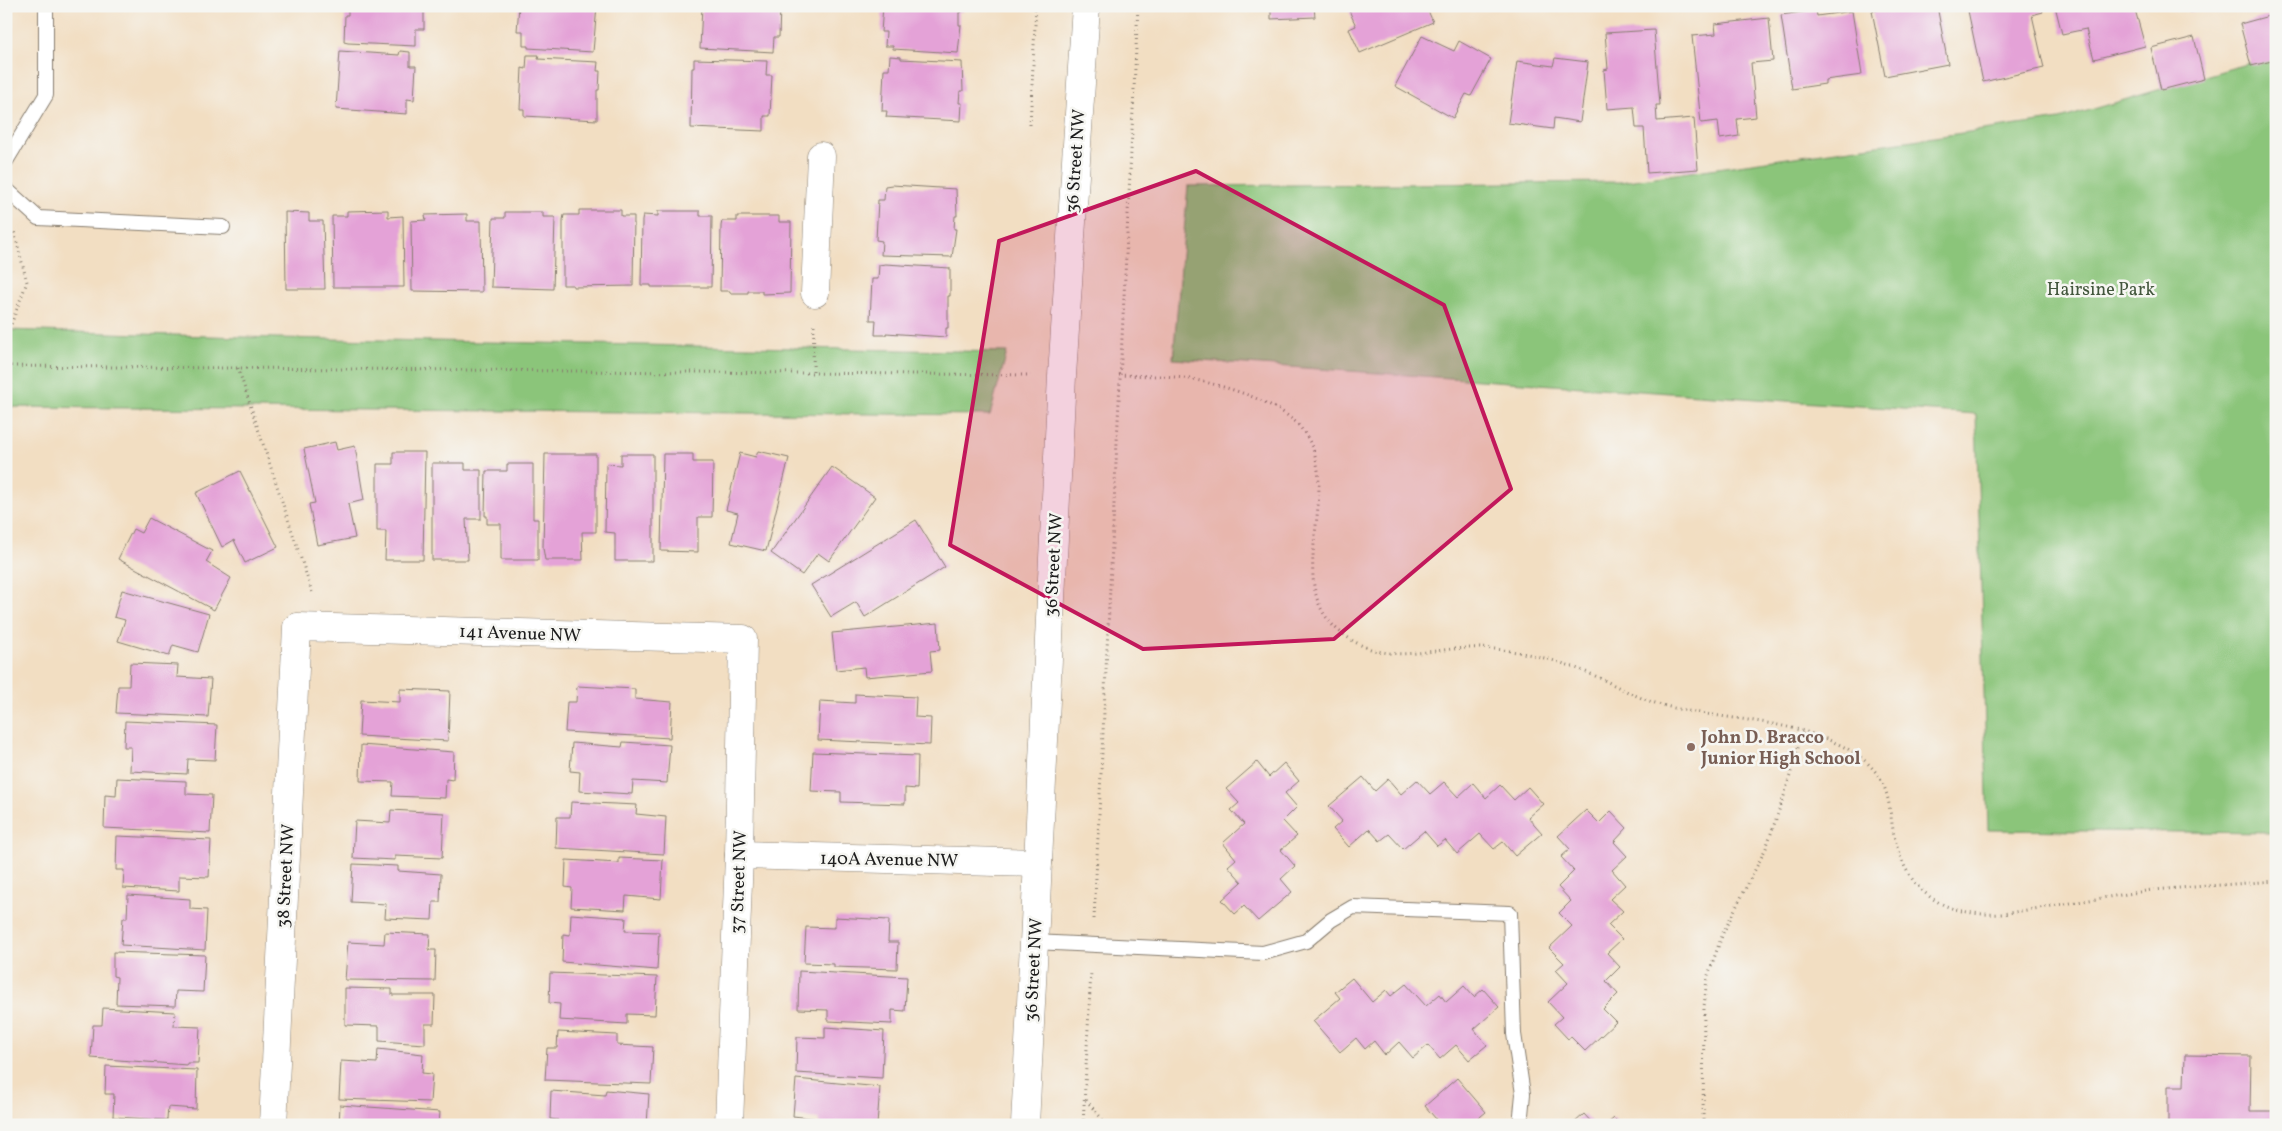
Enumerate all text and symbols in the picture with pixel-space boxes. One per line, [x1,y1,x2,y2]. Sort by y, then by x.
street label: 36 Street NW [1060,108,1093,214]
park label: Hairsine Park [2047,278,2155,303]
street label: 36 Street NW [1039,512,1070,618]
street label: 141 Avenue NW [458,620,581,649]
place label: John D. Bracco Junior High School [1700,726,1861,772]
marker: John D. Bracco Junior High School [1685,741,1697,753]
street label: 38 Street NW [271,823,302,929]
street label: 37 Street NW [725,830,754,934]
street label: 140A Avenue NW [820,847,958,874]
street label: 36 Street NW [1019,917,1050,1023]

